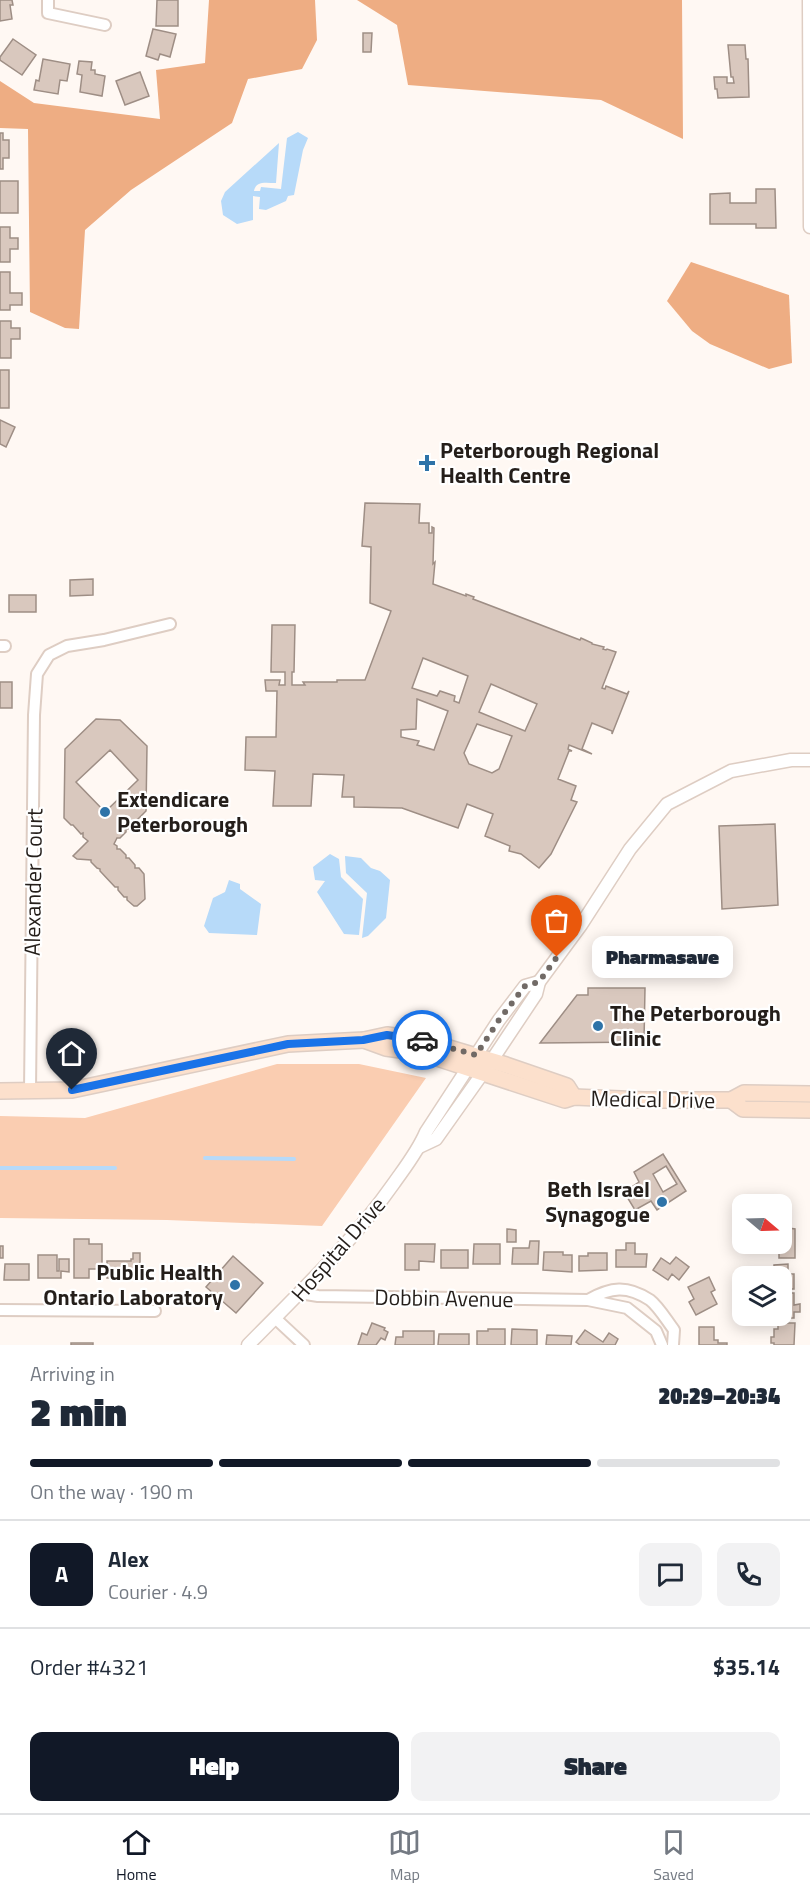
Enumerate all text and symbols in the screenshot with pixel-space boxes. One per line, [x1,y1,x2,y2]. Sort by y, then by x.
place label: Peterborough Regional Health Centre [440,433,659,492]
marker: Peterborough Regional Health Centre [418,454,436,472]
place label: Extendicare Peterborough [117,782,248,841]
marker: Extendicare Peterborough [98,805,112,819]
street label: Alexander Court [15,808,51,956]
pin [531,895,582,957]
icon: bag [540,904,573,937]
callout: Pharmasave [593,936,734,978]
text: Pharmasave [606,941,719,972]
place label: The Peterborough Clinic [610,996,781,1055]
courier [392,1010,452,1070]
marker: The Peterborough Clinic [591,1019,605,1033]
icon: car [406,1024,439,1057]
pin [46,1028,97,1090]
icon: home [55,1037,88,1070]
street label: Medical Drive [590,1081,716,1117]
place label: Beth Israel Synagogue [545,1172,650,1231]
street label: Hospital Drive [283,1189,393,1309]
north arrow [732,1194,792,1254]
map controls [732,1194,792,1326]
marker: Beth Israel Synagogue [655,1195,669,1209]
place label: Public Health Ontario Laboratory [43,1255,223,1314]
button: layers [732,1266,792,1326]
marker: Public Health Ontario Laboratory [228,1278,242,1292]
street label: Dobbin Avenue [374,1280,514,1316]
text: Arriving in [30,1358,115,1389]
text: 20:29–20:34 [658,1379,780,1413]
text: 2 min [30,1382,127,1441]
text: On the way · 190 m [30,1476,193,1507]
text: Alex [108,1542,149,1576]
button: chat [639,1543,702,1606]
button: phone [717,1543,780,1606]
text: A [55,1557,68,1591]
text: Courier · 4.9 [108,1576,208,1607]
text: Order #4321 [30,1650,149,1684]
text: $35.14 [713,1650,780,1684]
button: Help [30,1732,399,1801]
button: Share [411,1732,780,1801]
tab: Home [116,1826,157,1886]
tab: Map [388,1826,421,1886]
tab: Saved [653,1826,694,1886]

